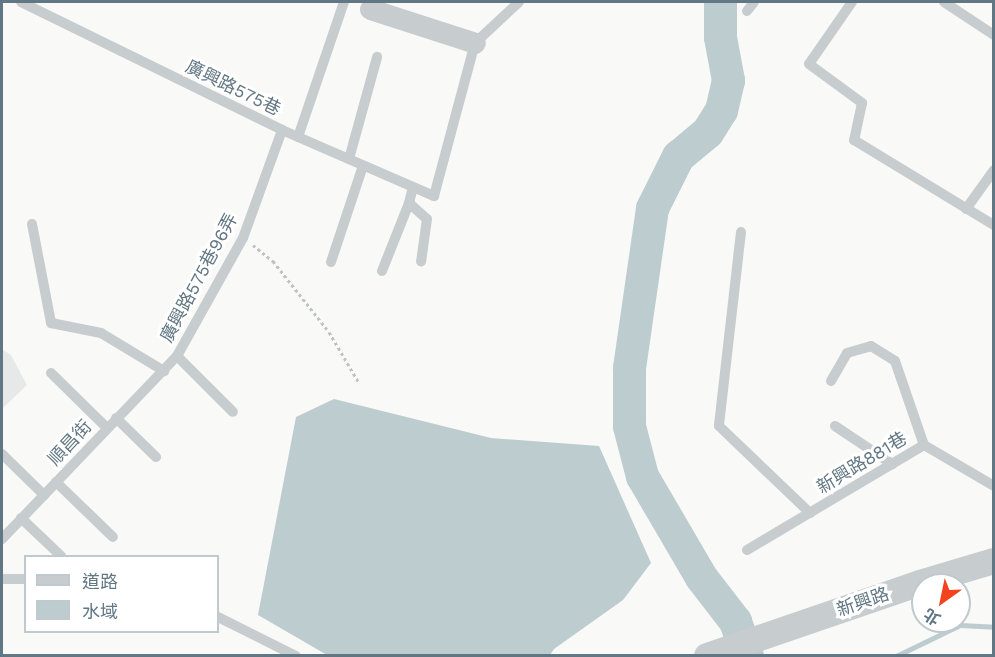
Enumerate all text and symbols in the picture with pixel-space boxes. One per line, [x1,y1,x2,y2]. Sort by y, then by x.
street label: 廣興路575巷 [182,56,284,120]
street label: 廣興路575巷96弄 [156,210,242,346]
street label: 順昌街 [44,416,96,470]
street label: 新興路881巷 [813,428,911,498]
legend [24,555,219,633]
text: 道路 [82,571,118,592]
north arrow [911,573,971,633]
street label: 新興路 [834,583,892,621]
text: 水域 [82,601,118,622]
text: 北 [920,605,944,629]

